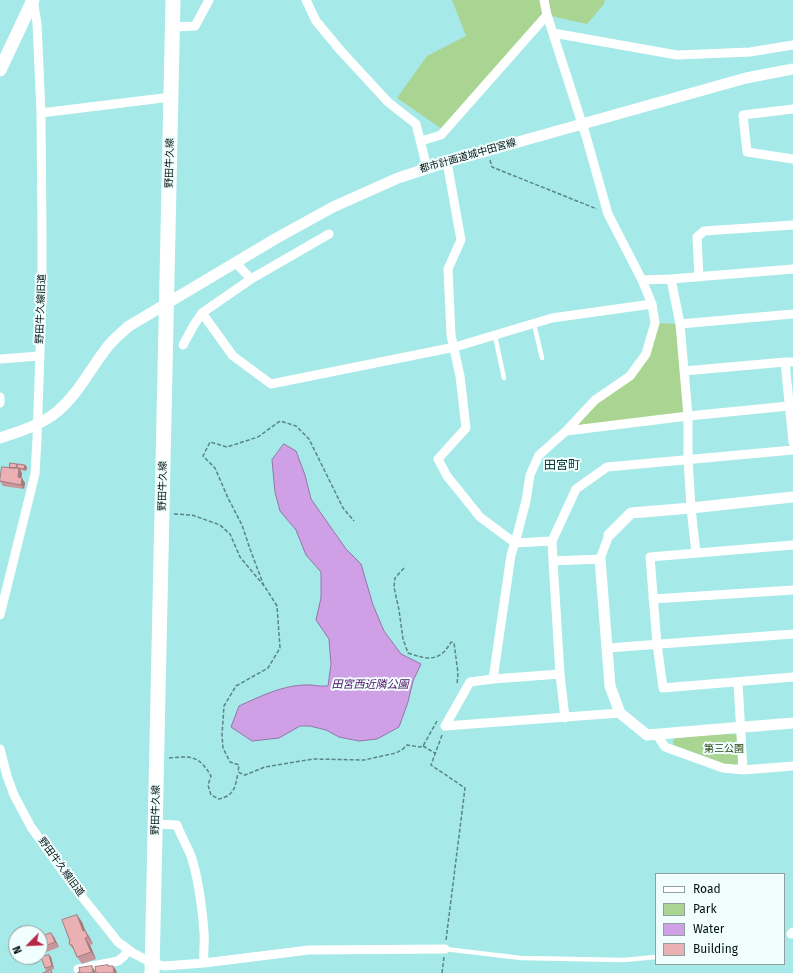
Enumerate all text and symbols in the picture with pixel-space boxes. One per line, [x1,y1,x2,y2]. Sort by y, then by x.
street label: 都市計画道城中田宮線 [418,136,518,176]
street label: 野田牛久線 [164,138,176,188]
street label: 野田牛久線旧道 [34,274,48,344]
district label: 田宮町 [544,459,580,473]
street label: 野田牛久線 [157,461,169,511]
water label: 田宮西近隣公園 [332,678,408,692]
park label: 第三公園 [704,743,744,755]
street label: 野田牛久線 [150,785,162,835]
street label: 野田牛久線旧道 [36,835,86,899]
legend [655,873,785,965]
text: Road [693,882,721,896]
text: Park [693,902,717,916]
text: Water [693,922,724,936]
north arrow [8,925,48,965]
text: Building [693,942,738,956]
text: N [10,944,25,956]

